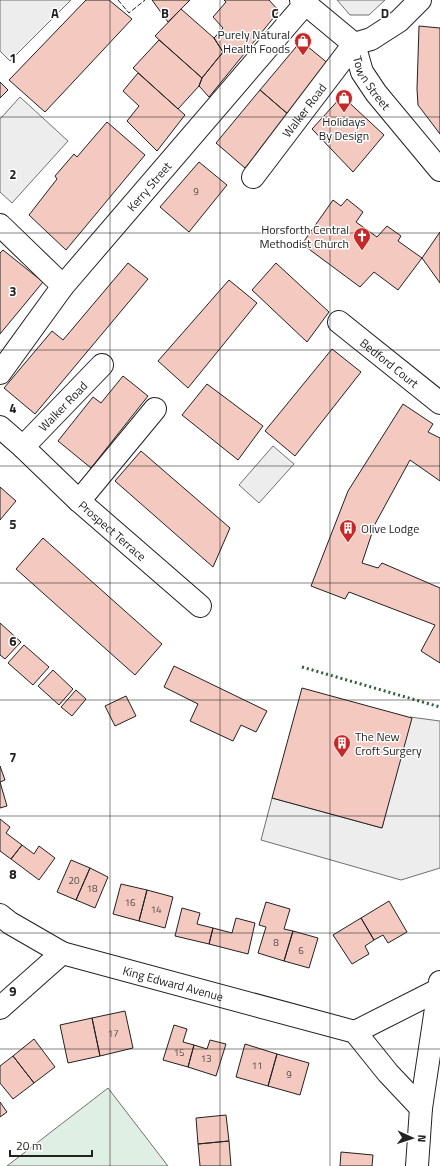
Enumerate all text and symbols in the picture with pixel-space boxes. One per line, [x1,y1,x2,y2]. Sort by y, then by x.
text: A [51,3,59,23]
text: B [161,3,169,23]
text: C [271,3,279,23]
text: D [381,3,389,23]
place label: Purely Natural Health Foods [218,25,290,58]
shop icon: Purely Natural Health Foods [293,31,313,56]
text: 1 [9,48,17,68]
street label: Town Street [348,54,396,114]
street label: Walker Road [277,79,331,141]
shop icon: Holidays By Design [334,88,354,113]
place label: Holidays By Design [319,112,369,145]
street label: Kerry Street [122,156,176,215]
text: 2 [9,164,17,184]
house number: 9 [193,184,199,199]
place label: Horsforth Central Methodist Church [260,220,349,253]
church icon: Horsforth Central Methodist Church [352,226,372,251]
text: 3 [9,281,17,301]
street label: Bedford Court [356,333,424,393]
street label: Walker Road [34,376,91,435]
text: 4 [9,398,17,418]
street label: Prospect Terrace [75,495,151,565]
text: 5 [9,514,17,534]
building icon: Olive Lodge [338,518,358,543]
place label: Olive Lodge [361,519,419,538]
text: 6 [9,631,17,651]
place label: The New Croft Surgery [355,727,422,760]
building icon: The New Croft Surgery [332,733,352,758]
text: 7 [9,747,17,767]
text: 8 [9,864,17,884]
house number: 20 [68,873,80,888]
house number: 18 [86,881,98,896]
house number: 16 [124,895,136,910]
house number: 14 [150,902,162,917]
house number: 8 [273,935,279,950]
house number: 6 [298,943,304,958]
street label: King Edward Avenue [121,960,226,1006]
text: 9 [9,981,17,1001]
house number: 17 [107,1026,119,1041]
house number: 15 [173,1045,185,1060]
house number: 13 [200,1051,212,1066]
house number: 11 [251,1058,263,1073]
house number: 9 [286,1067,292,1082]
north arrow [392,1118,432,1158]
scale bar [10,1132,92,1158]
text: N [414,1134,430,1143]
text: 20 m [16,1136,42,1155]

